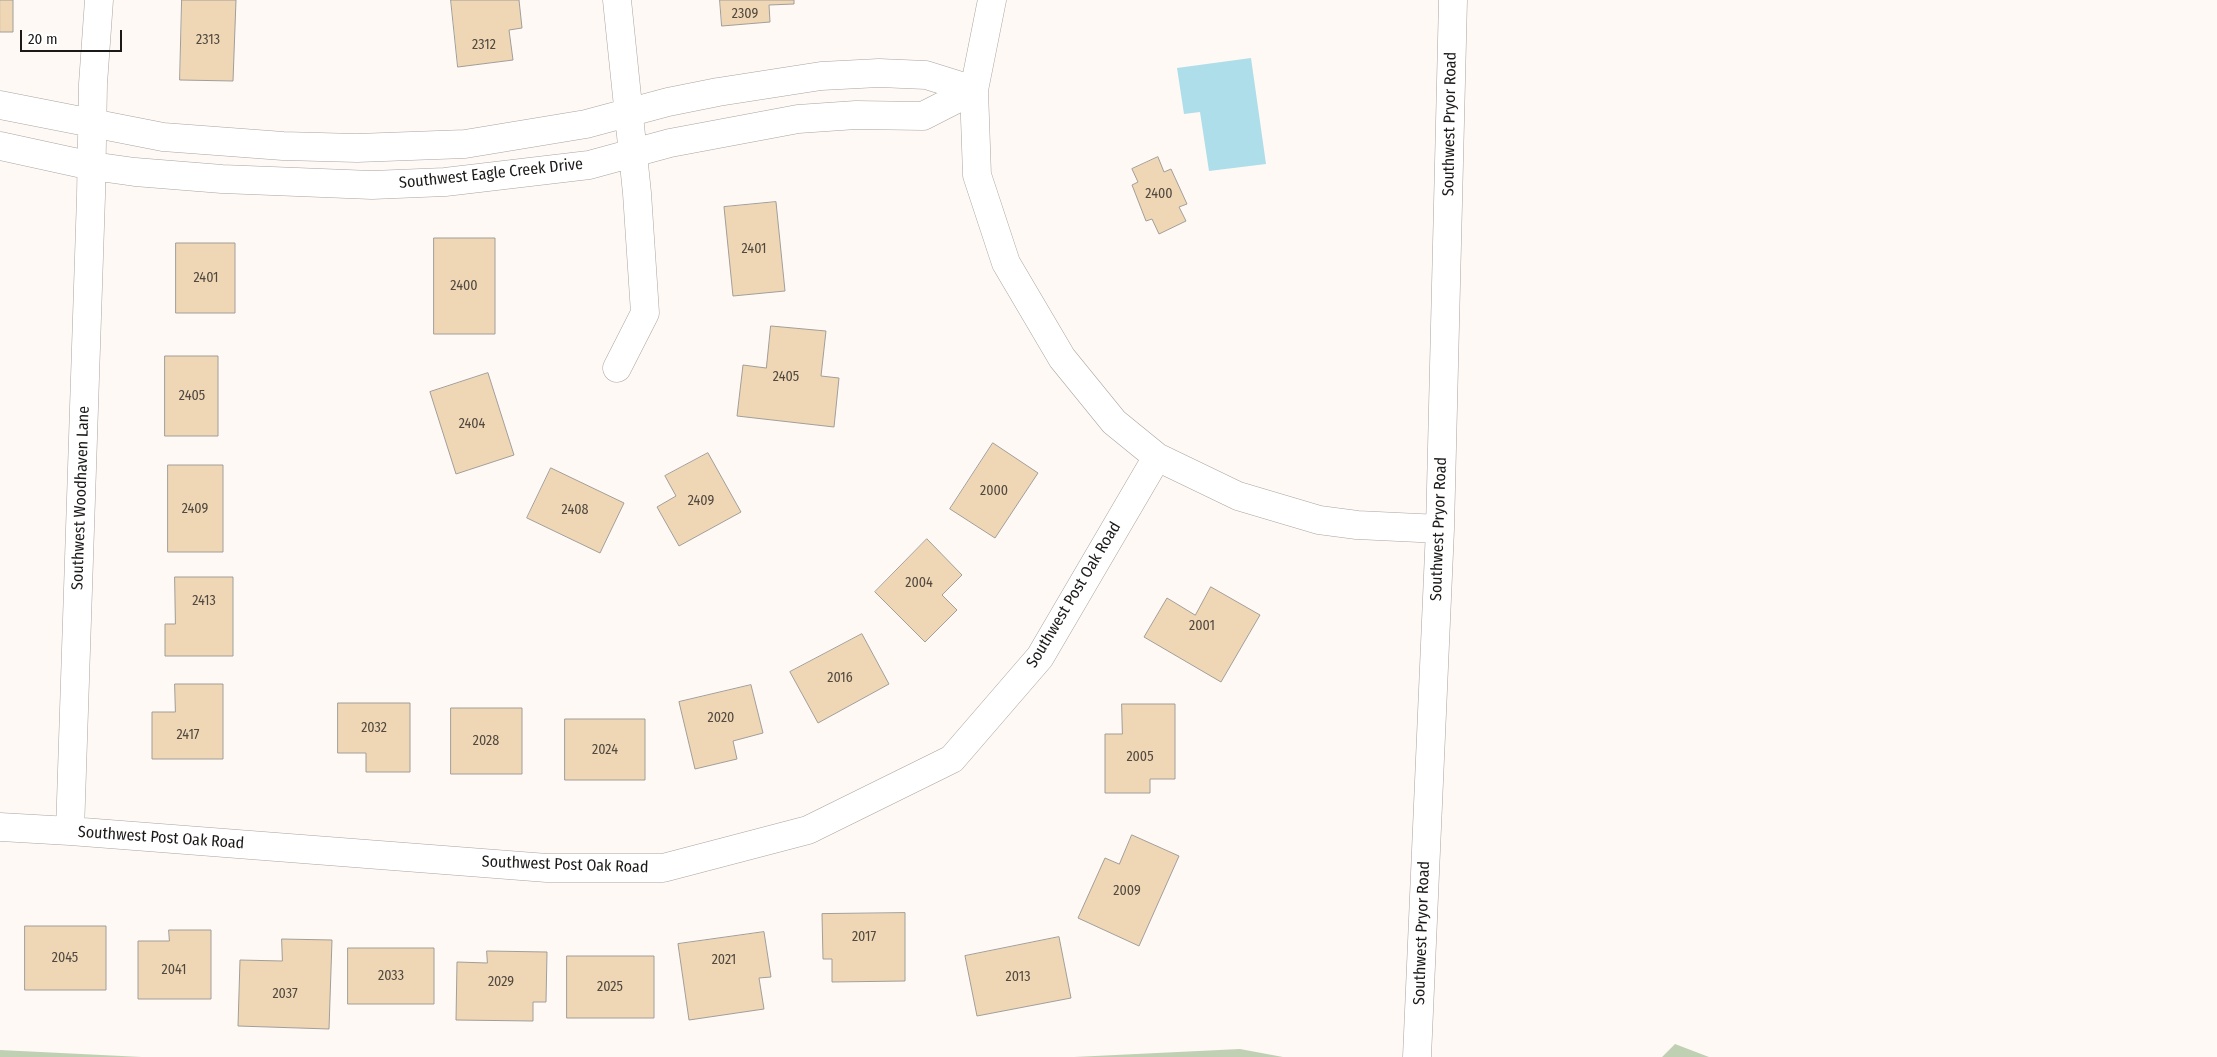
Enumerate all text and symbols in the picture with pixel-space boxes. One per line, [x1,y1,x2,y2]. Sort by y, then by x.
house number: 2309 [732,6,758,22]
scale bar [22,20,125,52]
text: 20 m [28,30,58,48]
house number: 2313 [196,32,220,48]
house number: 2312 [472,37,496,53]
street label: Southwest Pryor Road [1439,52,1461,196]
street label: Southwest Eagle Creek Drive [398,155,584,193]
house number: 2400 [1145,186,1173,202]
house number: 2401 [741,241,767,257]
house number: 2401 [193,270,219,286]
house number: 2400 [450,278,478,294]
house number: 2405 [773,369,799,385]
house number: 2405 [179,388,205,404]
street label: Southwest Woodhaven Lane [68,406,94,590]
house number: 2404 [459,416,485,432]
street label: Southwest Pryor Road [1427,457,1451,601]
house number: 2000 [980,483,1008,499]
house number: 2409 [688,493,714,509]
house number: 2409 [182,501,208,517]
house number: 2408 [562,502,588,518]
street label: Southwest Post Oak Road [1023,519,1125,671]
house number: 2004 [905,575,933,591]
house number: 2413 [192,593,216,609]
house number: 2001 [1189,618,1215,634]
house number: 2016 [827,670,853,686]
house number: 2020 [708,710,734,726]
house number: 2032 [361,720,387,736]
house number: 2417 [176,727,200,743]
house number: 2028 [473,733,499,749]
house number: 2024 [592,742,618,758]
house number: 2005 [1126,749,1154,765]
street label: Southwest Post Oak Road [77,823,245,853]
street label: Southwest Post Oak Road [481,852,649,878]
street label: Southwest Pryor Road [1410,861,1434,1005]
house number: 2009 [1113,883,1141,899]
house number: 2017 [852,929,876,945]
house number: 2045 [52,950,78,966]
house number: 2021 [712,952,736,968]
house number: 2041 [162,962,186,978]
house number: 2033 [378,968,404,984]
house number: 2013 [1006,969,1030,985]
house number: 2029 [488,974,514,990]
house number: 2025 [597,979,623,995]
house number: 2037 [272,986,298,1002]

